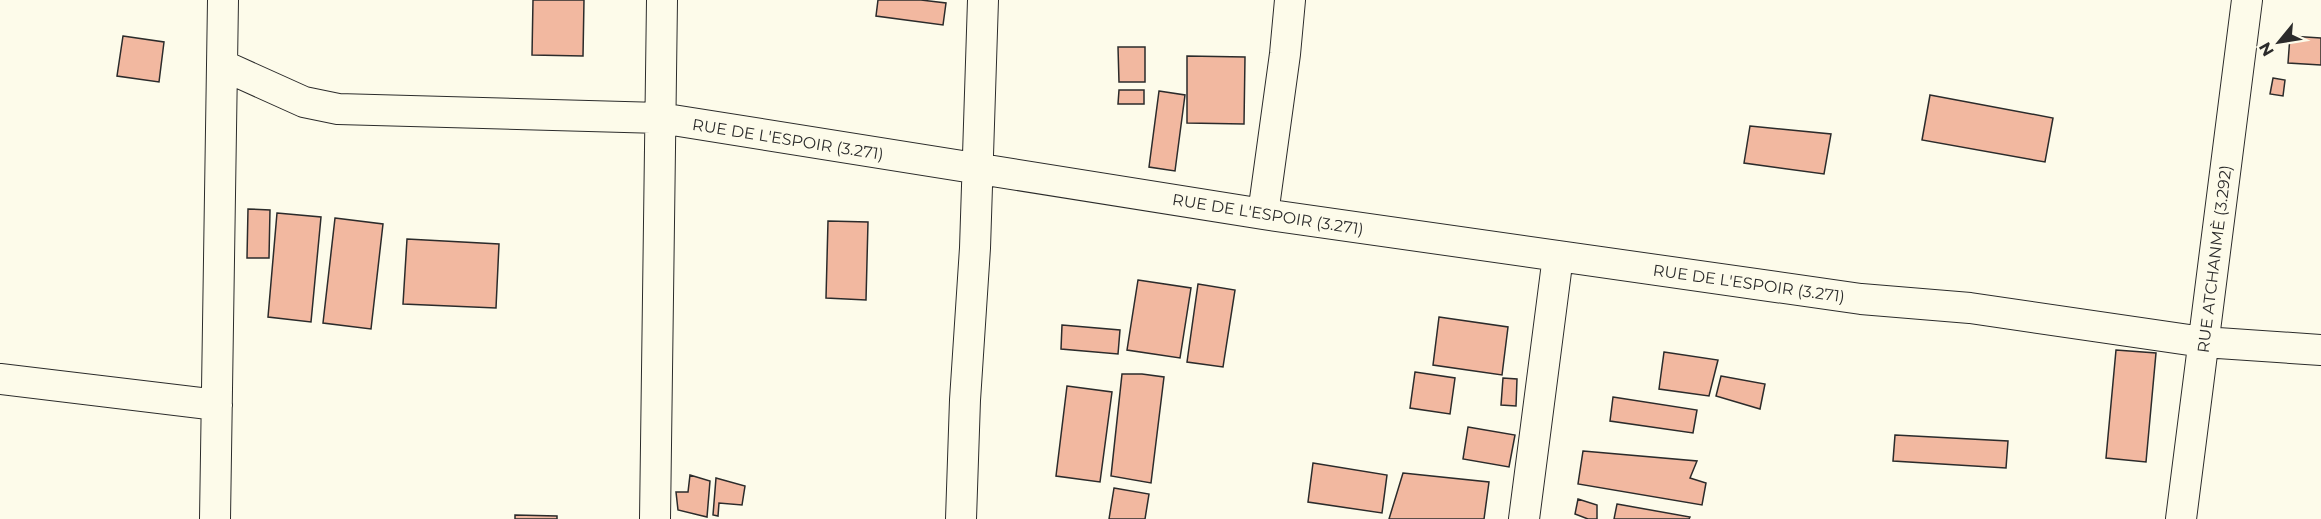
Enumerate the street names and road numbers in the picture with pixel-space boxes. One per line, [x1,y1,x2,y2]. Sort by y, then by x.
street label: RUE DE L'ESPOIR (3.271) [691,115,885,164]
street label: RUE ATCHANMÈ (3.292) [2194,164,2235,354]
street label: RUE DE L'ESPOIR (3.271) [1171,190,1365,239]
street label: RUE DE L'ESPOIR (3.271) [1652,261,1846,306]

